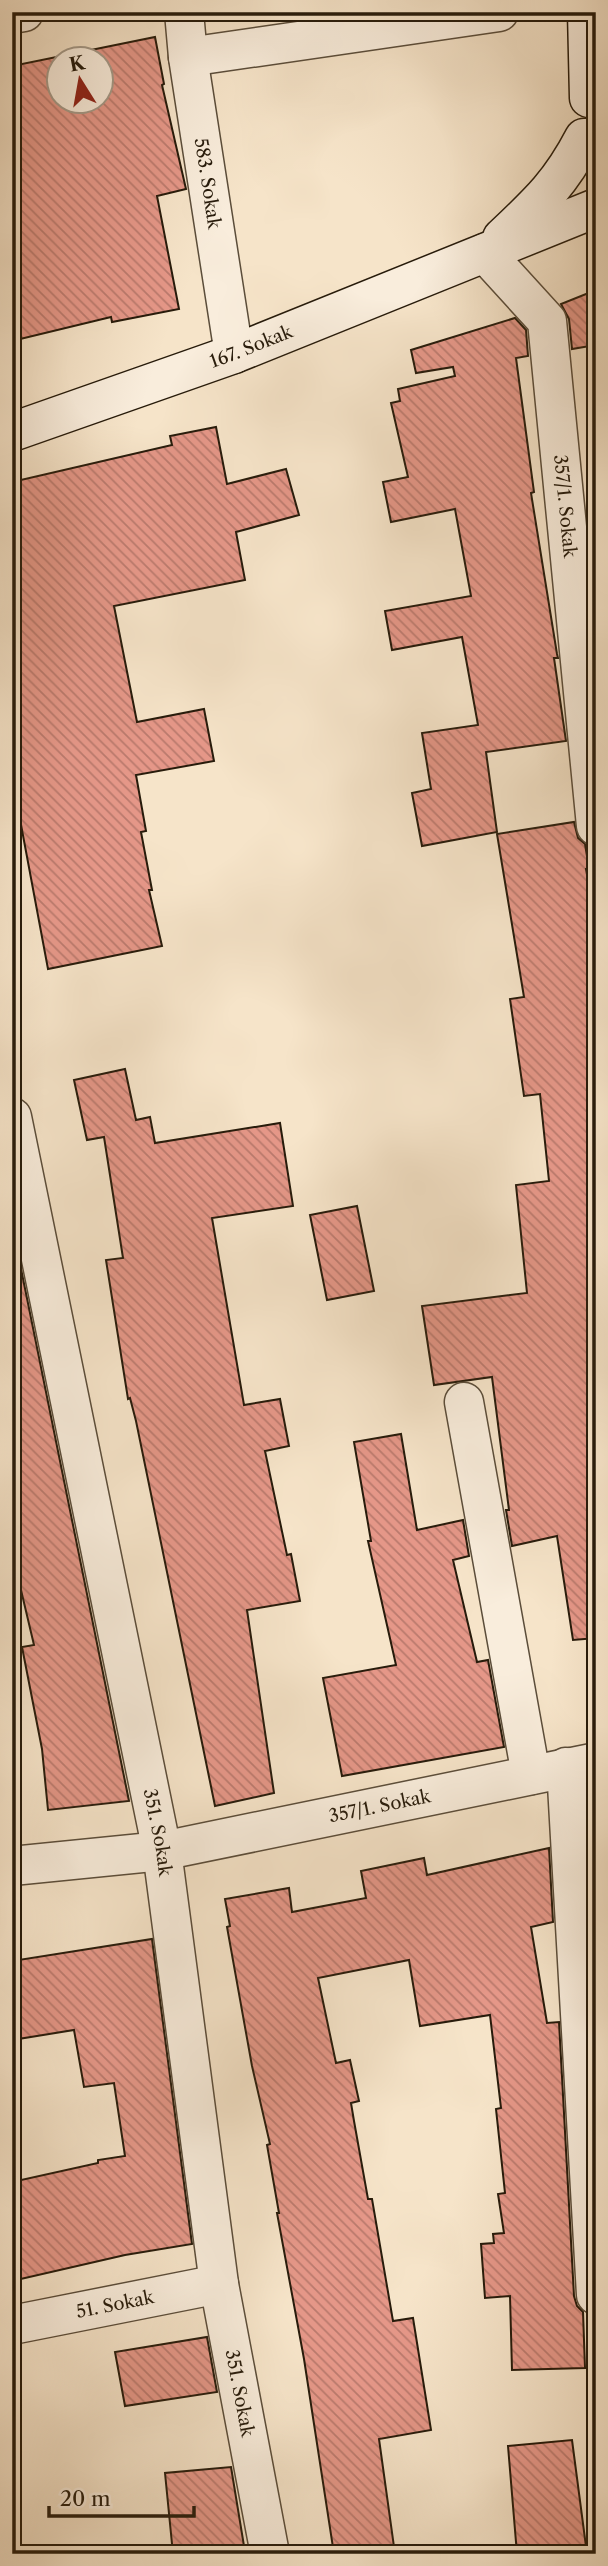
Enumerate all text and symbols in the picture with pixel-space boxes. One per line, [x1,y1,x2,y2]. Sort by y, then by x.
north arrow [46,46,116,116]
text: K [67,51,87,77]
street label: 583. Sokak [190,136,226,232]
street label: 167. Sokak [207,320,297,373]
street label: 357/1. Sokak [549,454,581,560]
street label: 357/1. Sokak [327,1785,434,1828]
street label: 351. Sokak [139,1787,176,1879]
street label: 51. Sokak [74,2286,157,2323]
street label: 351. Sokak [221,2348,259,2440]
scale bar [49,2475,194,2519]
text: 20 m [60,2486,111,2511]

